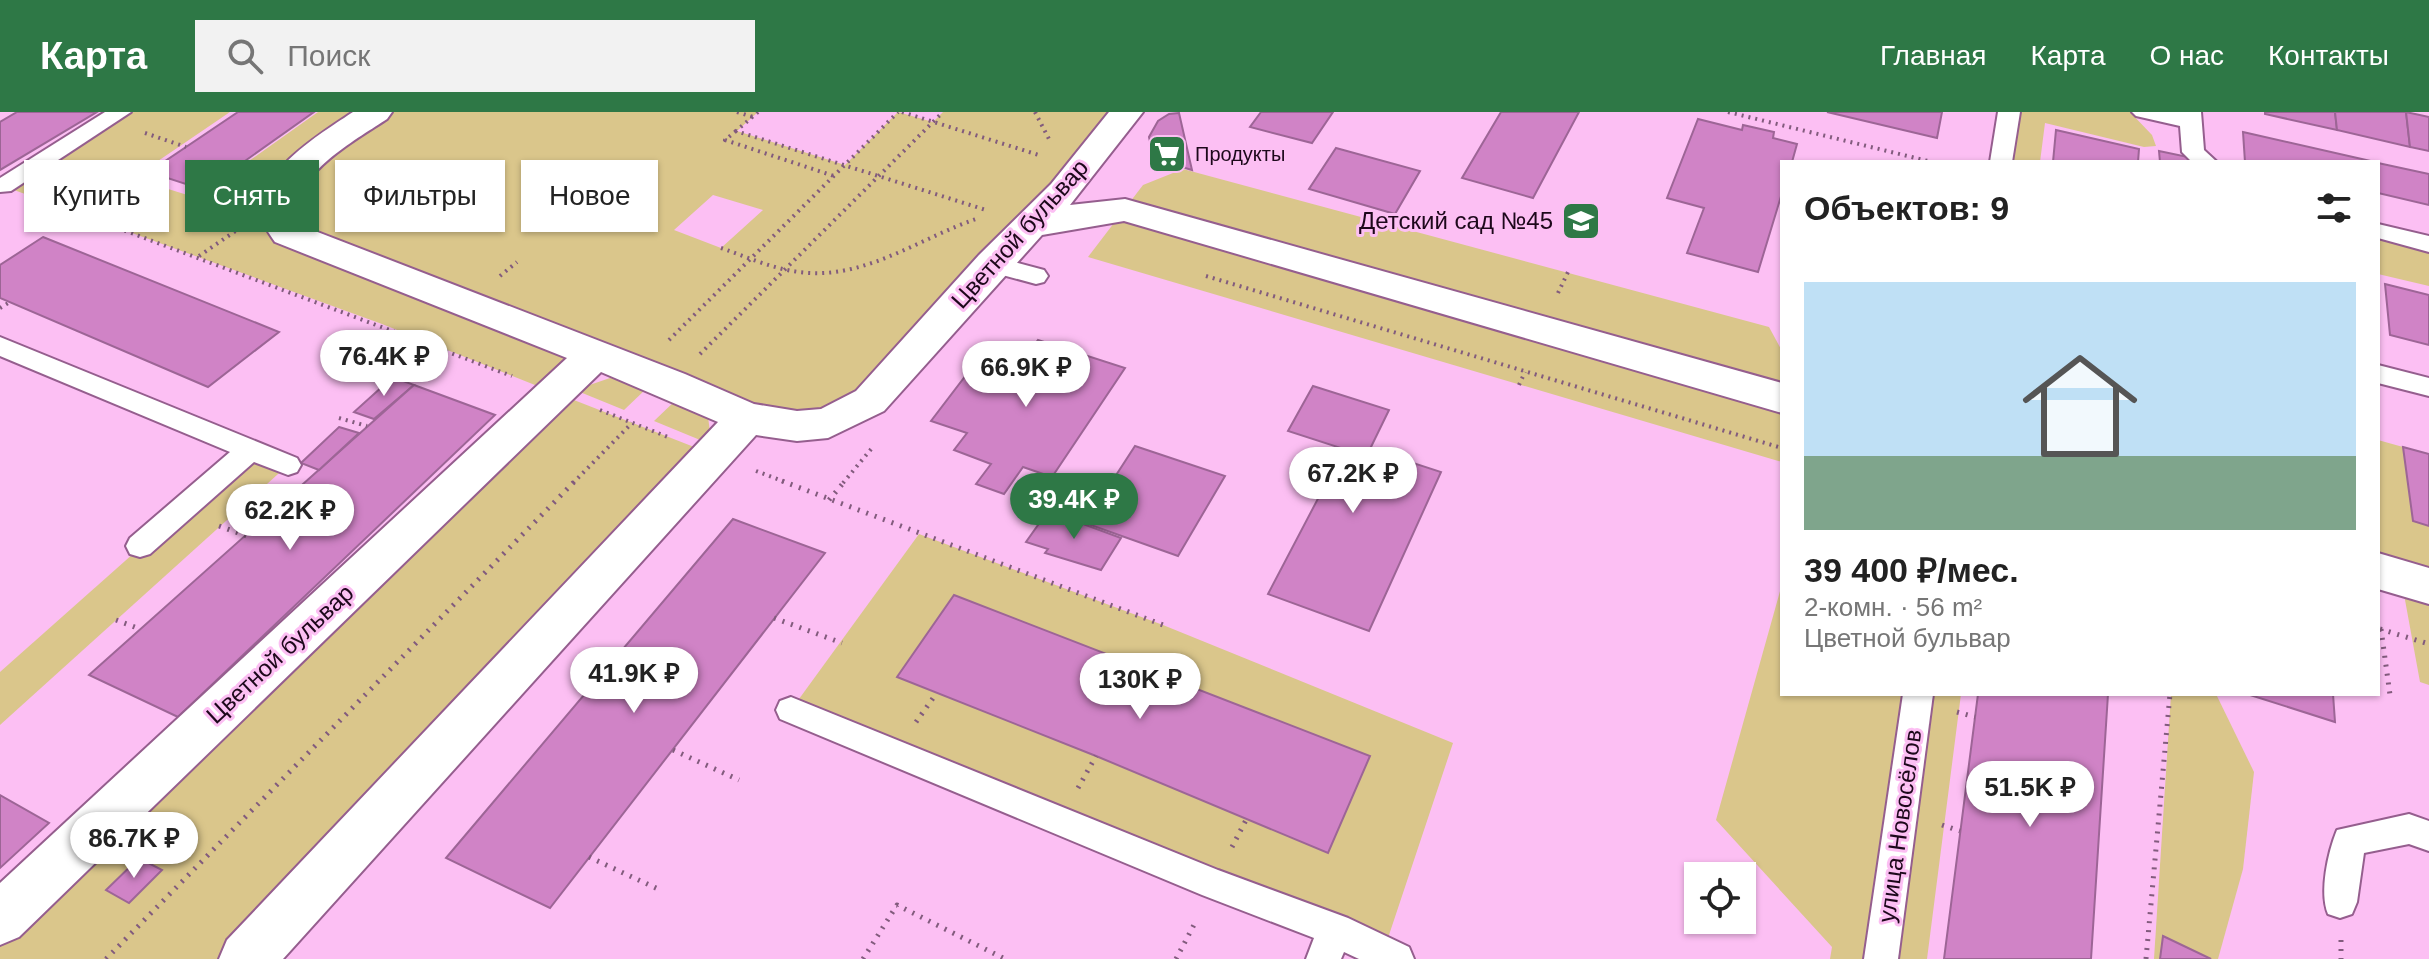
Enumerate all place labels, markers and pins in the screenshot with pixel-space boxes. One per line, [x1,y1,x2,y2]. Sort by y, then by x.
supermarket icon: Продукты [1146,133,1188,175]
place label: Продукты [1195,143,1285,165]
school or university icon: Детский сад №45 [1560,200,1602,242]
place label: Детский сад №45 [1359,207,1553,234]
pin: 76.4K ₽ [310,330,458,398]
pin: 66.9K ₽ [952,341,1100,409]
pin: 67.2K ₽ [1279,447,1427,515]
pin: 39.4K ₽ [1000,473,1148,541]
pin: 62.2K ₽ [216,484,364,552]
pin: 41.9K ₽ [560,647,708,715]
pin: 130K ₽ [1075,653,1205,721]
pin: 51.5K ₽ [1956,761,2104,829]
pin: 86.7K ₽ [60,812,208,880]

